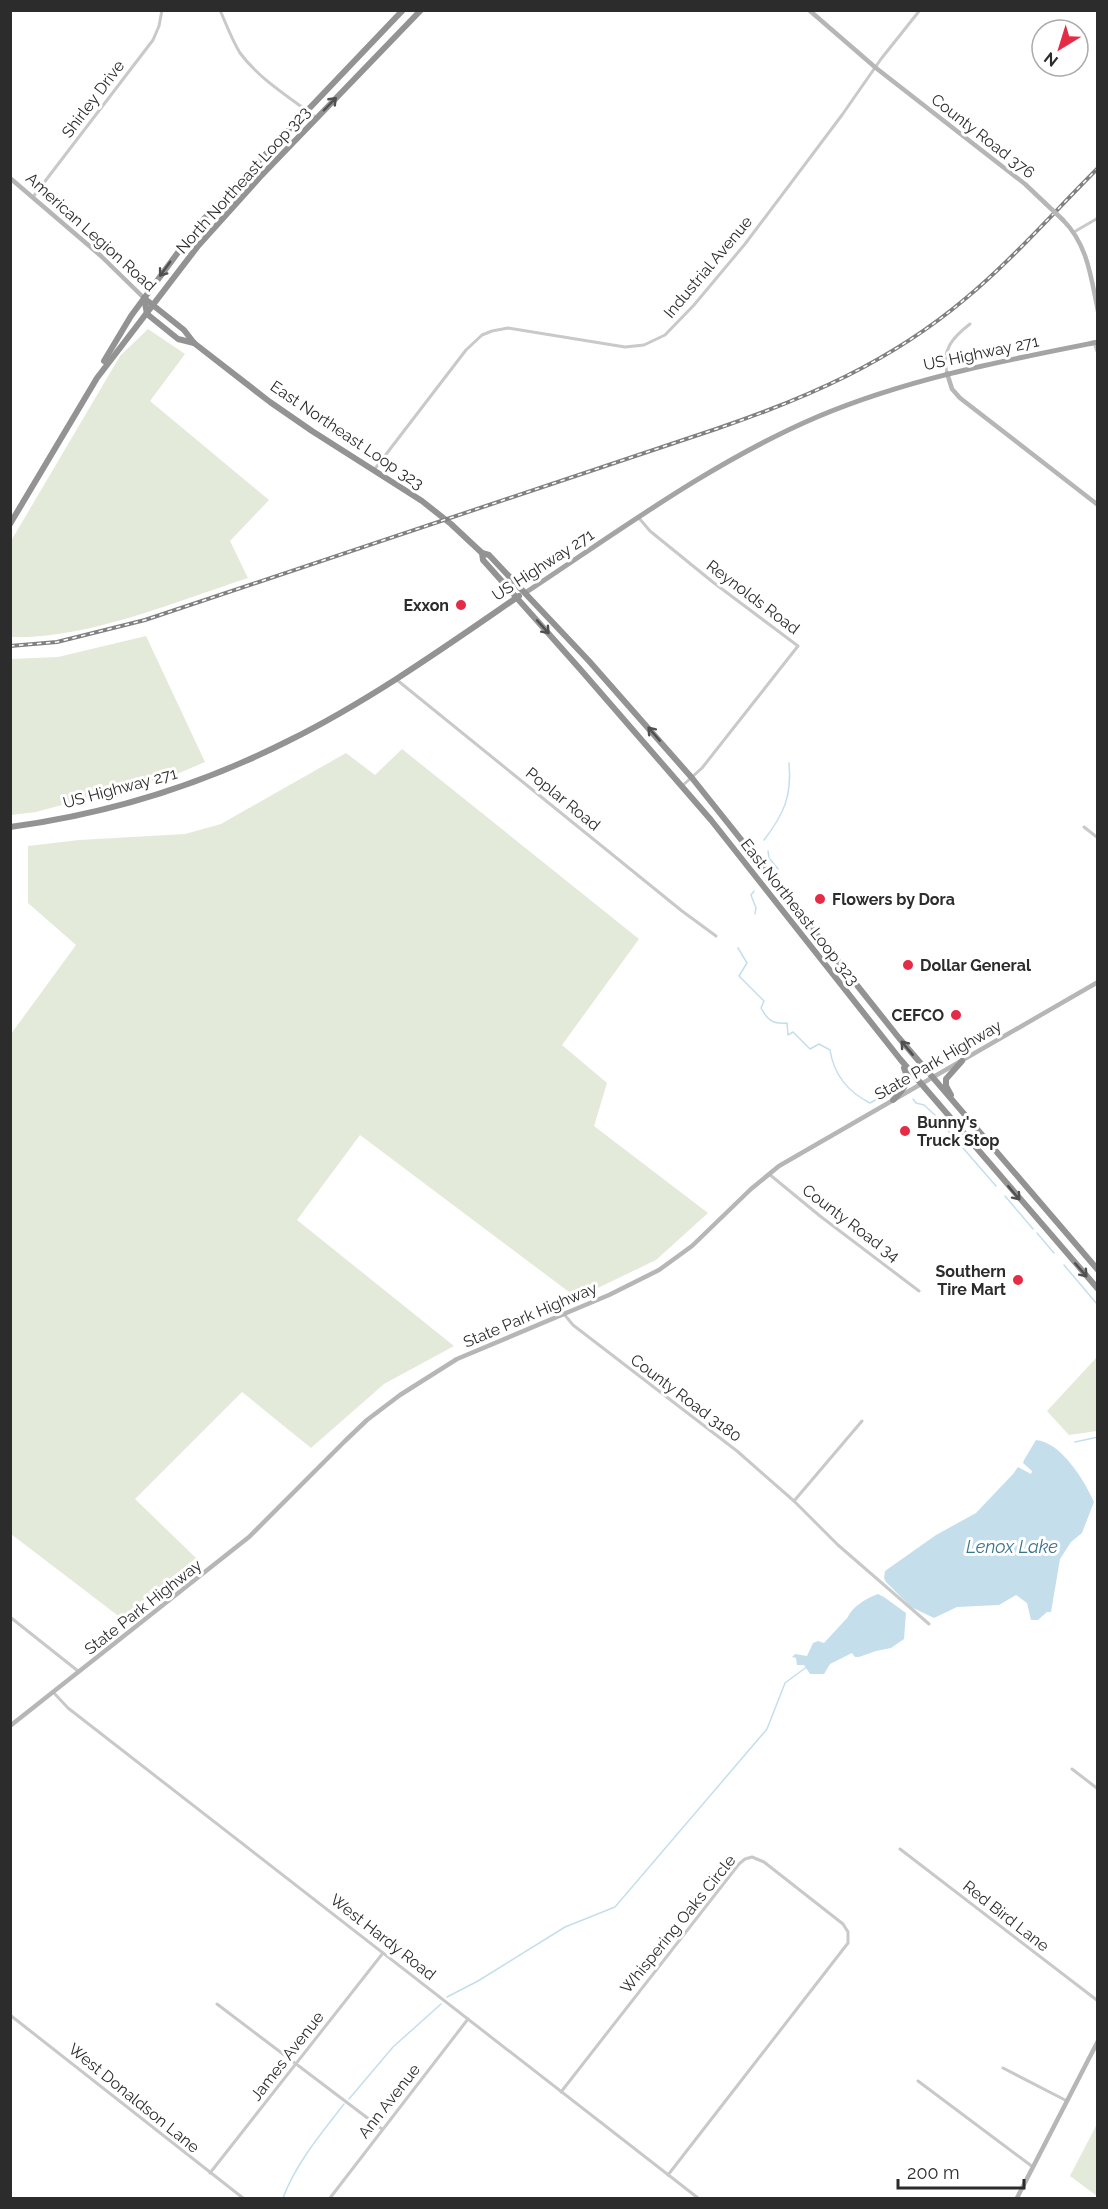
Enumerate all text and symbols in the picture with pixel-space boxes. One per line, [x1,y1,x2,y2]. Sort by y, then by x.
north arrow [1030,18,1090,78]
text: N [1040,48,1062,71]
street label: Shirley Drive [58,56,128,142]
street label: County Road 376 [927,90,1039,182]
one-way arrow [323,97,338,112]
street label: North Northeast Loop 323 [172,103,314,257]
street label: American Legion Road [22,169,160,295]
street label: Industrial Avenue [660,212,756,322]
one-way arrow [158,261,171,277]
street label: US Highway 271 [922,331,1041,375]
street label: East Northeast Loop 323 [267,377,427,493]
street label: US Highway 271 [489,525,598,605]
street label: Reynolds Road [703,556,803,638]
place label: Exxon [403,596,449,615]
marker: Exxon [454,598,468,612]
one-way arrow [536,619,550,634]
one-way arrow [647,727,661,742]
street label: Poplar Road [522,763,604,835]
street label: US Highway 271 [61,764,179,812]
street label: East Northeast Loop 323 [737,835,863,989]
place label: Flowers by Dora [832,890,955,909]
marker: Flowers by Dora [813,892,827,906]
place label: Dollar General [920,956,1032,975]
marker: Dollar General [901,958,915,972]
place label: CEFCO [891,1006,944,1025]
marker: CEFCO [949,1008,963,1022]
street label: State Park Highway [871,1016,1005,1104]
one-way arrow [901,1040,914,1056]
place label: Bunny's Truck Stop [917,1113,999,1150]
marker: Bunny's Truck Stop [898,1124,912,1138]
street label: County Road 34 [799,1180,904,1266]
one-way arrow [1008,1185,1021,1201]
place label: Southern Tire Mart [935,1262,1006,1299]
one-way arrow [1074,1262,1088,1277]
marker: Southern Tire Mart [1011,1273,1025,1287]
street label: State Park Highway [460,1278,600,1352]
street label: County Road 3180 [627,1350,745,1446]
water label: Lenox Lake [966,1536,1058,1557]
street label: State Park Highway [81,1555,206,1659]
street label: Whispering Oaks Circle [616,1851,740,1997]
street label: Red Bird Lane [959,1877,1053,1955]
street label: West Hardy Road [326,1890,440,1984]
street label: James Avenue [246,2008,328,2104]
street label: West Donaldson Lane [65,2039,203,2157]
street label: Ann Avenue [354,2060,424,2142]
scale bar [898,2152,1024,2190]
text: 200 m [907,2162,960,2183]

